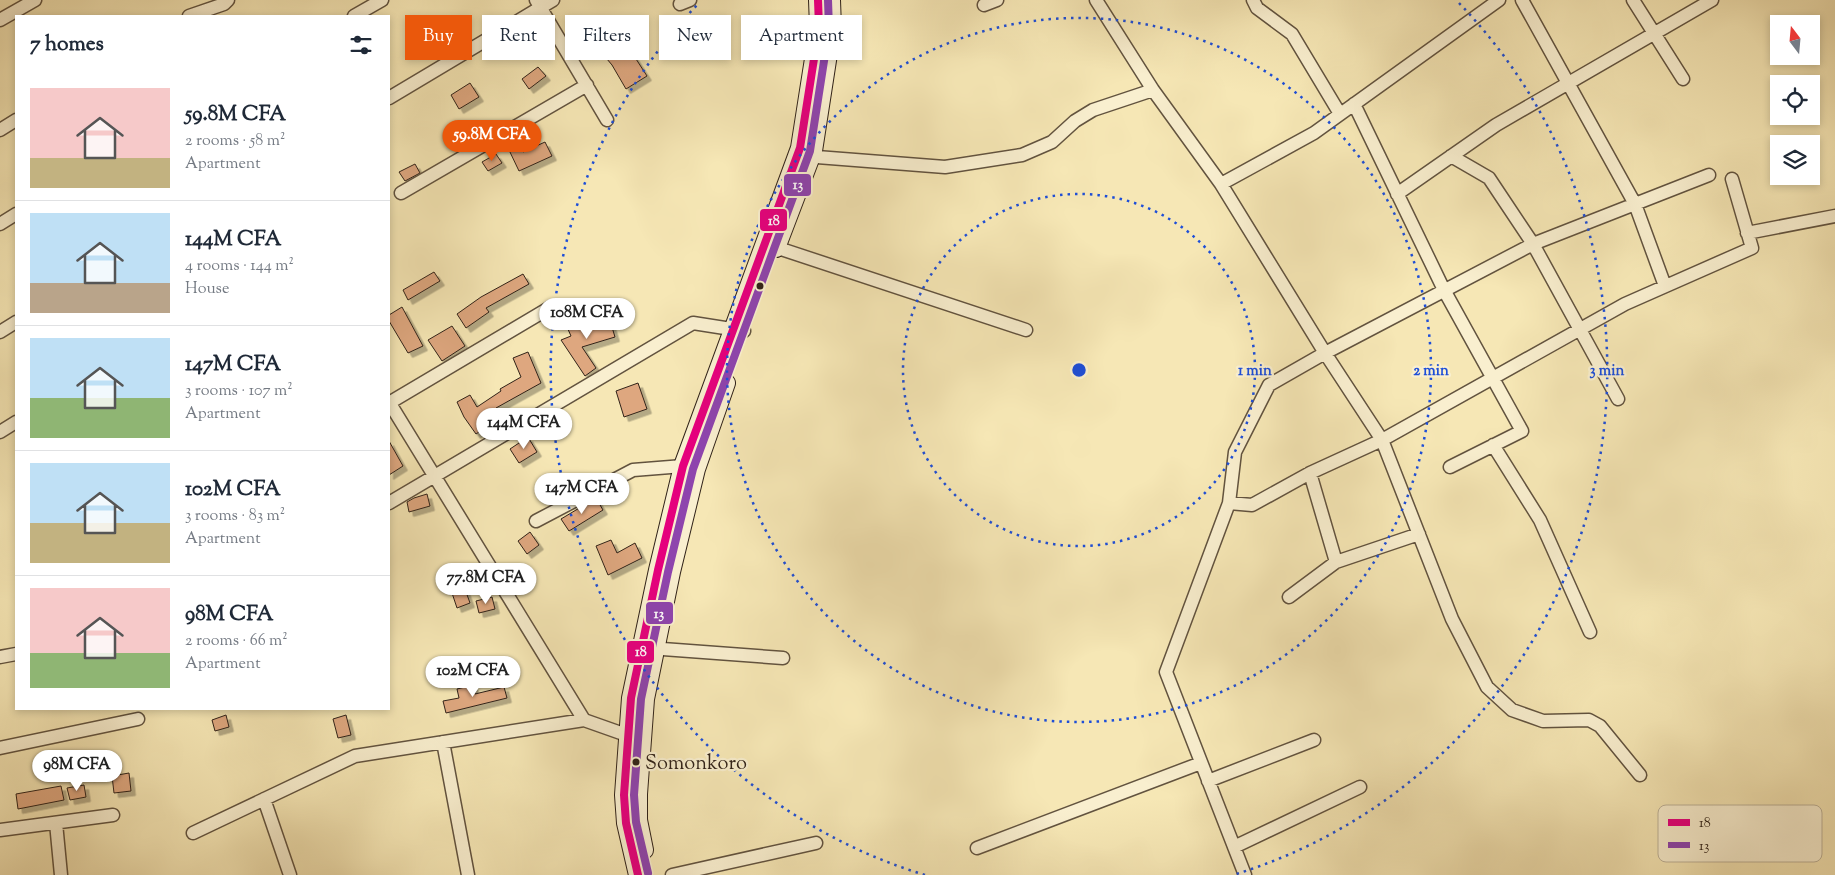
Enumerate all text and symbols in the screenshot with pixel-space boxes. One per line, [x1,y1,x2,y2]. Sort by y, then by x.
chip: Buy [405,15,472,60]
chip: Rent [482,15,555,60]
chip: Filters [565,15,649,60]
chip: New [659,15,731,60]
chip: Apartment [741,15,862,60]
north arrow [1770,15,1820,65]
map controls [1770,15,1820,185]
text: 7 homes [30,30,104,60]
icon: filters [347,31,375,59]
button: locate [1770,75,1820,125]
text: 59.8M CFA [185,100,286,130]
icon: home [70,108,130,168]
pin: 59.8M CFA [435,120,549,162]
text: 59.8M CFA [453,124,531,147]
text: 2 rooms · 58 m² [185,130,285,153]
button: layers [1770,135,1820,185]
text: Apartment [185,153,261,176]
line badge: 13 [783,173,812,197]
text: 13 [793,176,804,196]
line badge: 18 [759,208,788,232]
text: 18 [768,212,780,232]
text: 144M CFA [185,225,281,255]
icon: home [70,233,130,293]
text: 4 rooms · 144 m² [185,255,294,278]
text: House [185,278,229,301]
unlabelled marker [755,281,765,291]
pin: 108M CFA [535,298,639,340]
text: 108M CFA [550,302,624,325]
text: 147M CFA [185,350,281,380]
icon: home [70,358,130,418]
centre of rings [1070,361,1088,379]
text: 1 min [1238,361,1272,382]
text: 2 min [1413,361,1449,382]
text: 3 min [1590,361,1625,382]
text: 3 rooms · 107 m² [185,380,293,403]
text: Apartment [185,403,261,426]
pin: 144M CFA [472,408,576,450]
text: 144M CFA [487,412,561,435]
pin: 147M CFA [530,472,634,515]
text: 102M CFA [185,475,281,505]
text: 147M CFA [545,477,619,500]
icon: home [70,483,130,543]
text: 3 rooms · 83 m² [185,505,285,528]
text: Apartment [185,528,261,551]
pin: 77.8M CFA [429,562,543,605]
text: 77.8M CFA [446,567,526,590]
text: 98M CFA [185,600,274,630]
line badge: 13 [645,601,674,625]
text: 13 [654,605,665,625]
icon: home [70,608,130,668]
text: 2 rooms · 66 m² [185,630,288,653]
line badge: 18 [626,640,655,664]
text: 18 [635,643,647,663]
text: Apartment [185,653,261,676]
pin: 102M CFA [421,656,525,698]
text: 102M CFA [436,660,510,683]
pin: 98M CFA [31,750,123,792]
place label: Somonkoro [645,750,747,779]
text: 98M CFA [43,754,111,777]
marker: Somonkoro [631,757,641,767]
legend [1658,805,1822,862]
text: 18 [1699,814,1711,834]
text: 13 [1699,837,1710,857]

